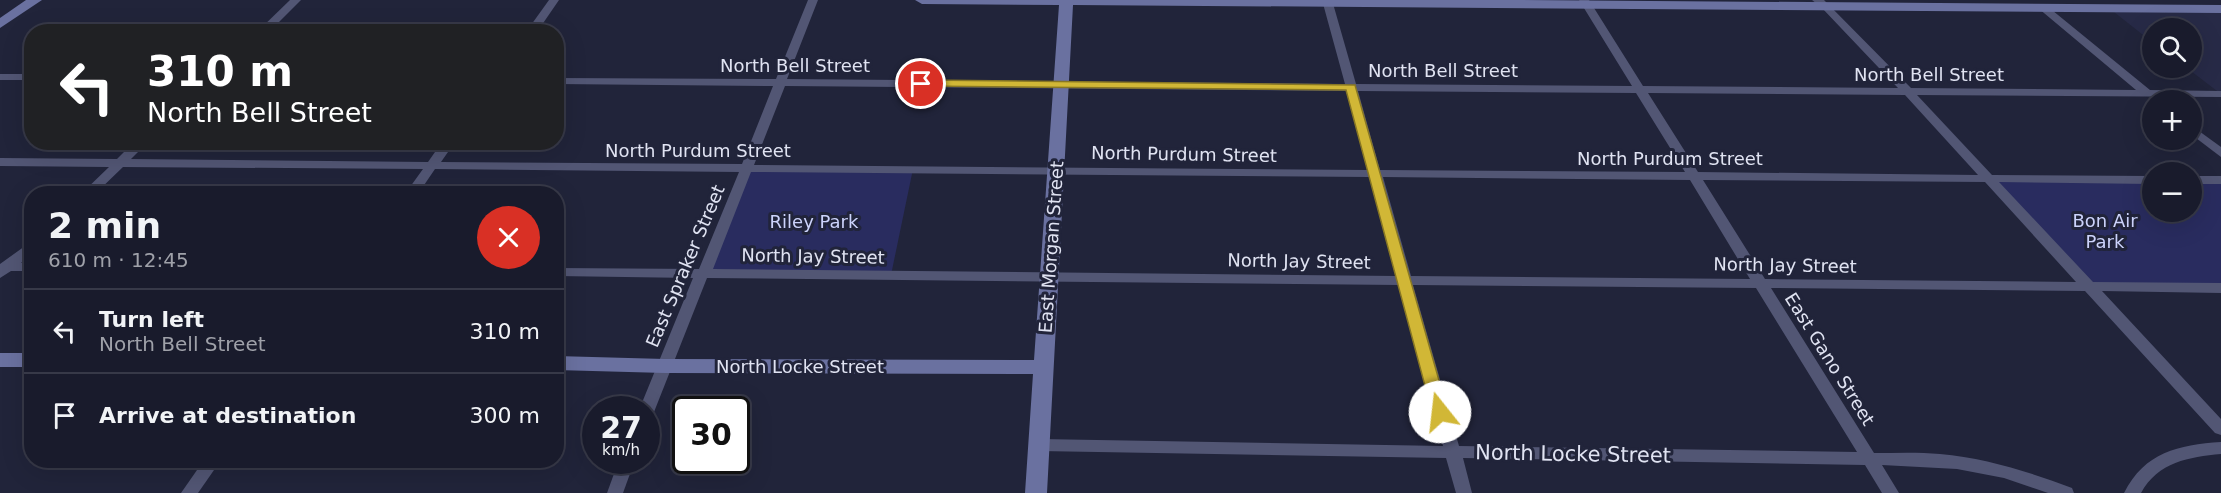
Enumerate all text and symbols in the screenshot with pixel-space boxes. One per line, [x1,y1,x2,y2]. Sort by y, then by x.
map controls [2142,18,2202,222]
button: search [2142,18,2202,78]
text: 310 m [147,47,293,96]
icon: left [48,48,126,126]
street label: North Bell Street [720,55,870,76]
pin [895,58,946,109]
street label: North Bell Street [1368,60,1518,81]
street label: North Bell Street [1854,64,2004,85]
icon: arrive [904,67,937,100]
button: + [2142,90,2202,150]
text: North Bell Street [147,97,372,128]
street label: North Purdum Street [605,140,791,161]
street label: North Purdum Street [1091,142,1277,166]
street label: North Purdum Street [1577,148,1763,169]
street label: East Morgan Street [1035,160,1067,334]
button: − [2142,162,2202,222]
street label: East Spraker Street [641,182,729,350]
text: 2 min [48,205,161,246]
button: close [477,206,540,269]
park label: Bon Air Park [2072,210,2138,252]
park label: Riley Park [770,211,859,232]
street label: North Jay Street [741,244,885,268]
text: 610 m · 12:45 [48,248,189,272]
street label: North Jay Street [1227,249,1371,273]
street label: North Jay Street [1713,253,1857,277]
street label: East Gano Street [1781,289,1879,429]
text: Turn left [99,307,204,332]
icon: left [48,315,81,348]
text: 310 m [470,319,540,344]
text: North Bell Street [99,332,266,356]
street label: North Locke Street [716,356,884,377]
position arrow [1408,380,1472,444]
speed limit sign: 30 [672,396,750,474]
icon: arrive [48,399,81,432]
text: Arrive at destination [99,403,356,428]
text: 300 m [470,403,540,428]
text: 27 [600,410,642,445]
street label: North Locke Street [1475,440,1671,468]
text: km/h [602,441,640,459]

